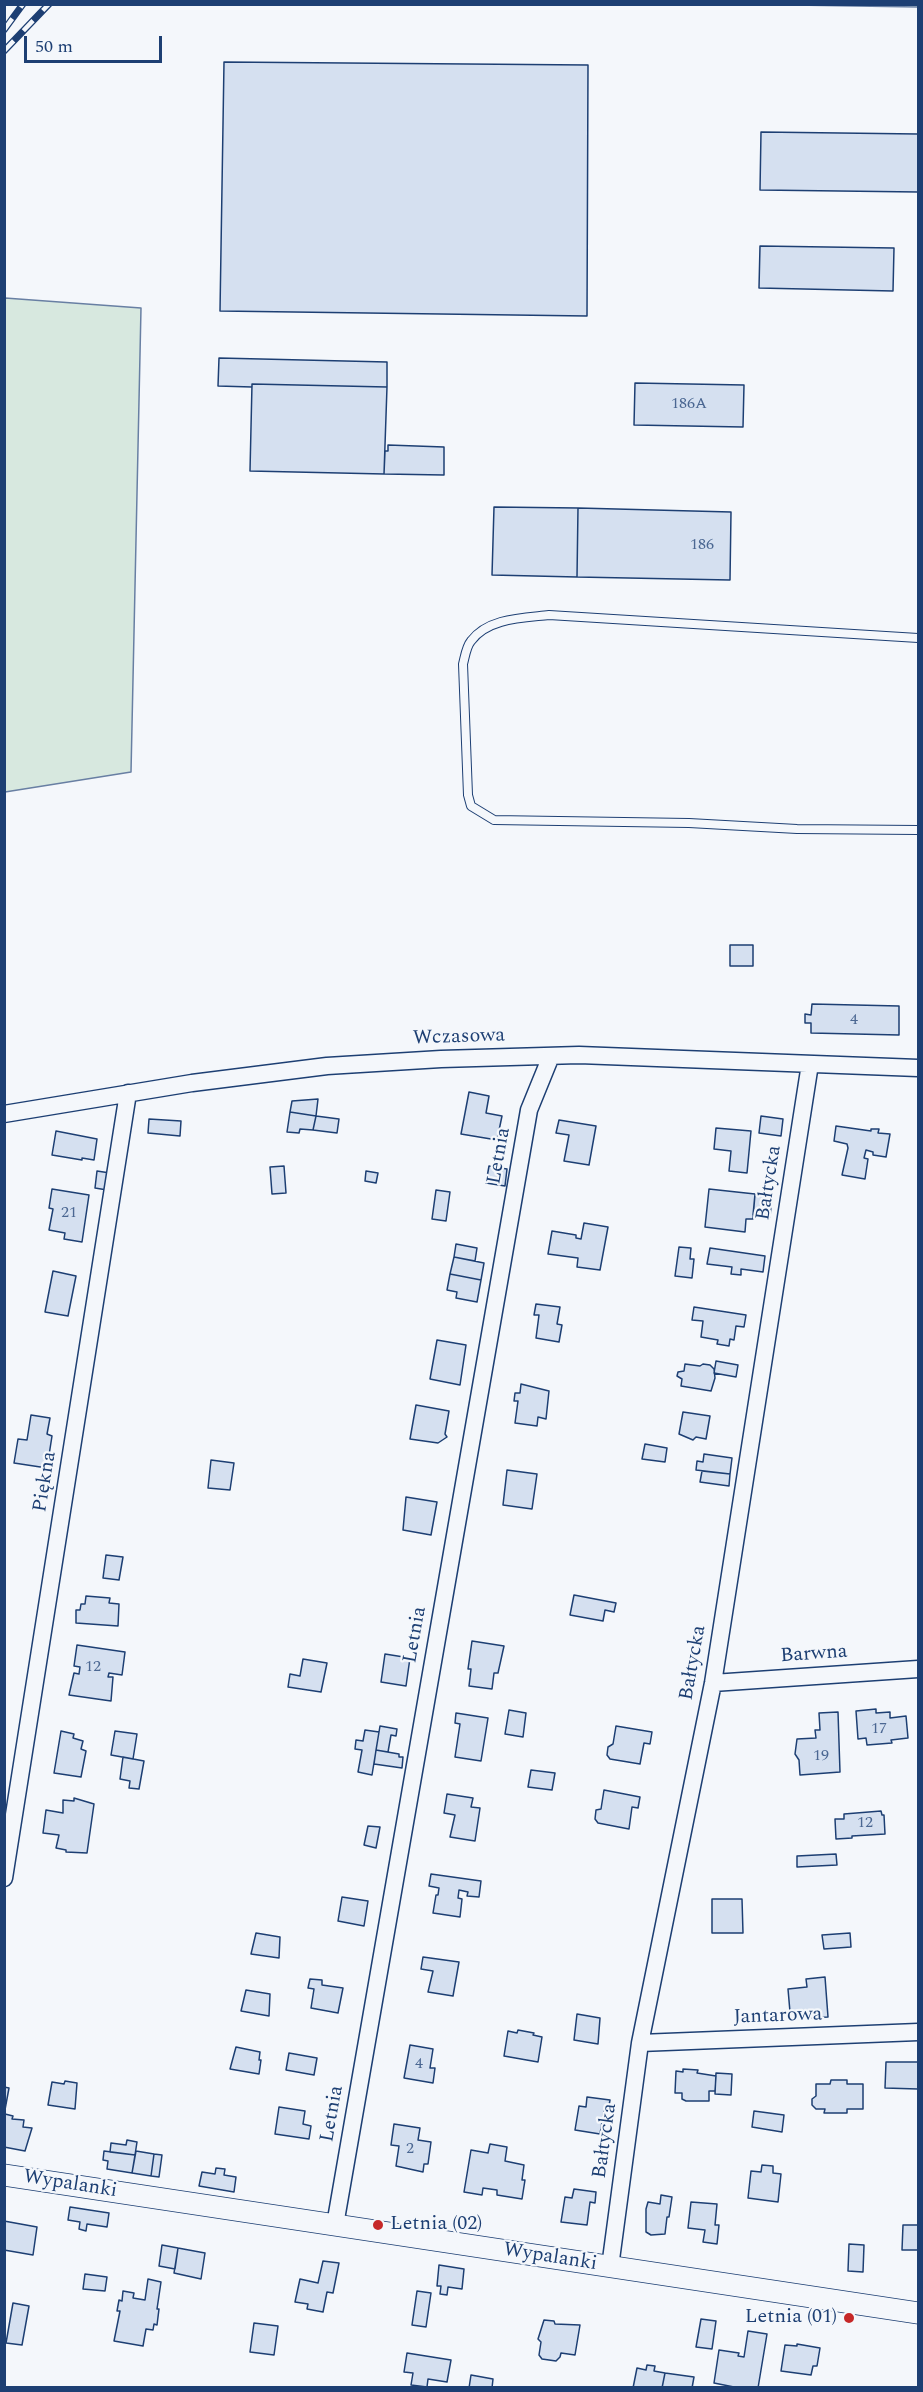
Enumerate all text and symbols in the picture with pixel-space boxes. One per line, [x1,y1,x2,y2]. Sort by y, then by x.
scale bar [27,24,165,62]
text: 50 m [35,33,73,60]
house number: 186A [671,395,707,415]
house number: 186 [690,536,714,556]
house number: 4 [850,1011,858,1031]
street label: Wczasowa [412,1024,506,1052]
street label: Letnia [483,1126,517,1186]
street label: Bałtycka [752,1144,788,1222]
house number: 21 [61,1204,77,1224]
street label: Piękna [29,1450,63,1514]
street label: Letnia [399,1605,433,1665]
street label: Bałtycka [676,1624,712,1702]
street label: Barwna [780,1641,848,1669]
house number: 12 [85,1658,101,1678]
house number: 17 [871,1720,887,1740]
house number: 19 [813,1747,829,1767]
house number: 12 [857,1814,873,1834]
street label: Jantarowa [733,2003,823,2031]
house number: 4 [415,2055,423,2075]
street label: Letnia [316,2084,350,2144]
street label: Bałtycka [589,2102,623,2180]
house number: 2 [406,2140,414,2160]
street label: Wypalanki [21,2166,119,2204]
place label: Letnia (02) [390,2213,482,2237]
marker: Letnia (02) [371,2218,385,2232]
street label: Wypalanki [501,2239,599,2277]
place label: Letnia (01) [745,2306,837,2330]
marker: Letnia (01) [842,2311,856,2325]

